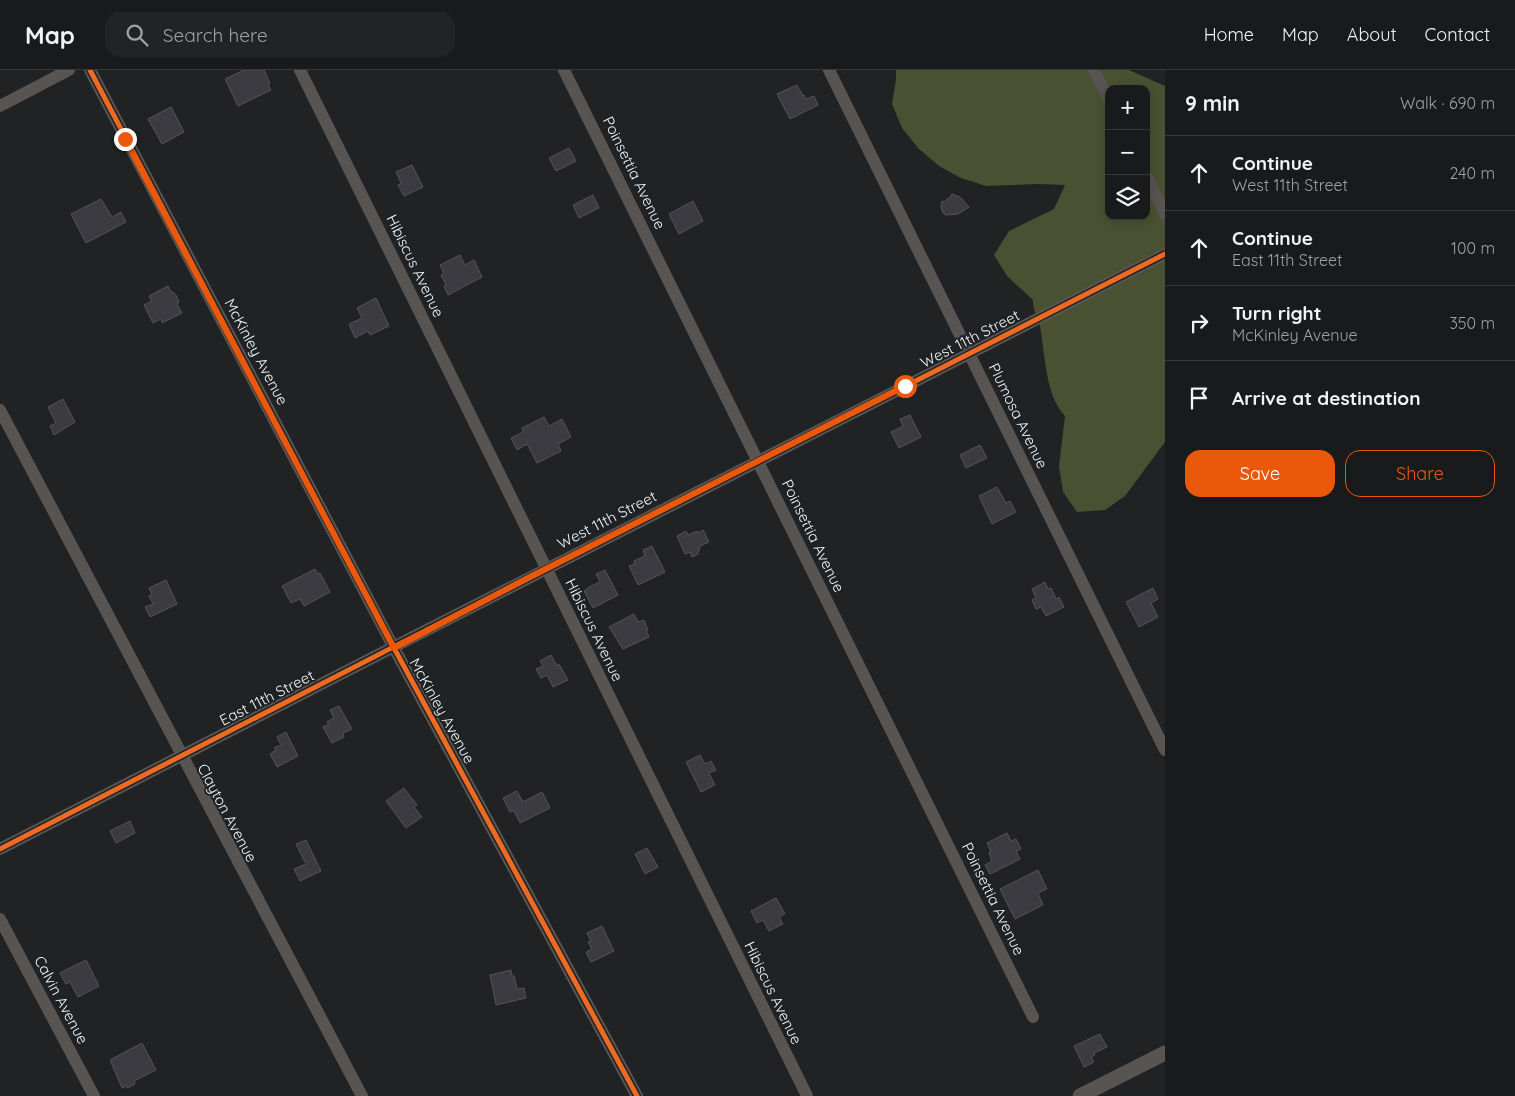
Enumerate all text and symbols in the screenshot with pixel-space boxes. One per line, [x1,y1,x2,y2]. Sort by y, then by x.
search box [105,12,455,57]
text: Map [25,20,75,50]
icon: search [123,21,151,49]
text: Search here [163,23,268,47]
text: Home [1204,23,1254,46]
text: Map [1282,23,1319,46]
text: About [1347,23,1397,46]
text: Contact [1425,23,1490,46]
map controls [1105,85,1150,220]
button: + [1105,85,1150,130]
text: 9 min [1185,90,1240,116]
text: Walk · 690 m [1400,93,1495,113]
street label: Poinsettia Avenue [599,113,670,232]
route end [114,128,137,151]
button: − [1105,130,1150,175]
text: Continue [1232,151,1313,175]
icon: ahead [1185,159,1213,187]
text: 240 m [1449,163,1495,183]
button: layers [1105,175,1150,220]
text: West 11th Street [1232,175,1348,195]
street label: Hibiscus Avenue [382,211,449,320]
text: Continue [1232,226,1313,250]
icon: ahead [1185,234,1213,262]
text: 100 m [1451,238,1495,258]
text: East 11th Street [1232,250,1343,270]
street label: McKinley Avenue [220,295,292,408]
text: Turn right [1232,301,1321,325]
street label: West 11th Street [917,305,1023,372]
icon: right [1185,309,1213,337]
text: 350 m [1449,313,1495,333]
text: McKinley Avenue [1232,325,1358,345]
street label: Plumosa Avenue [985,360,1052,472]
route start [894,375,917,398]
icon: arrive [1185,384,1213,412]
text: Arrive at destination [1232,386,1421,410]
button: Save [1185,450,1335,497]
button: Share [1345,450,1495,497]
street label: Poinsettia Avenue [778,476,849,595]
street label: West 11th Street [554,486,660,553]
street label: Hibiscus Avenue [561,575,628,684]
street label: McKinley Avenue [406,655,479,767]
street label: East 11th Street [216,666,317,730]
street label: Clayton Avenue [193,760,261,865]
street label: Poinsettia Avenue [958,839,1029,958]
street label: Hibiscus Avenue [740,938,807,1047]
street label: Calvin Avenue [30,952,93,1047]

